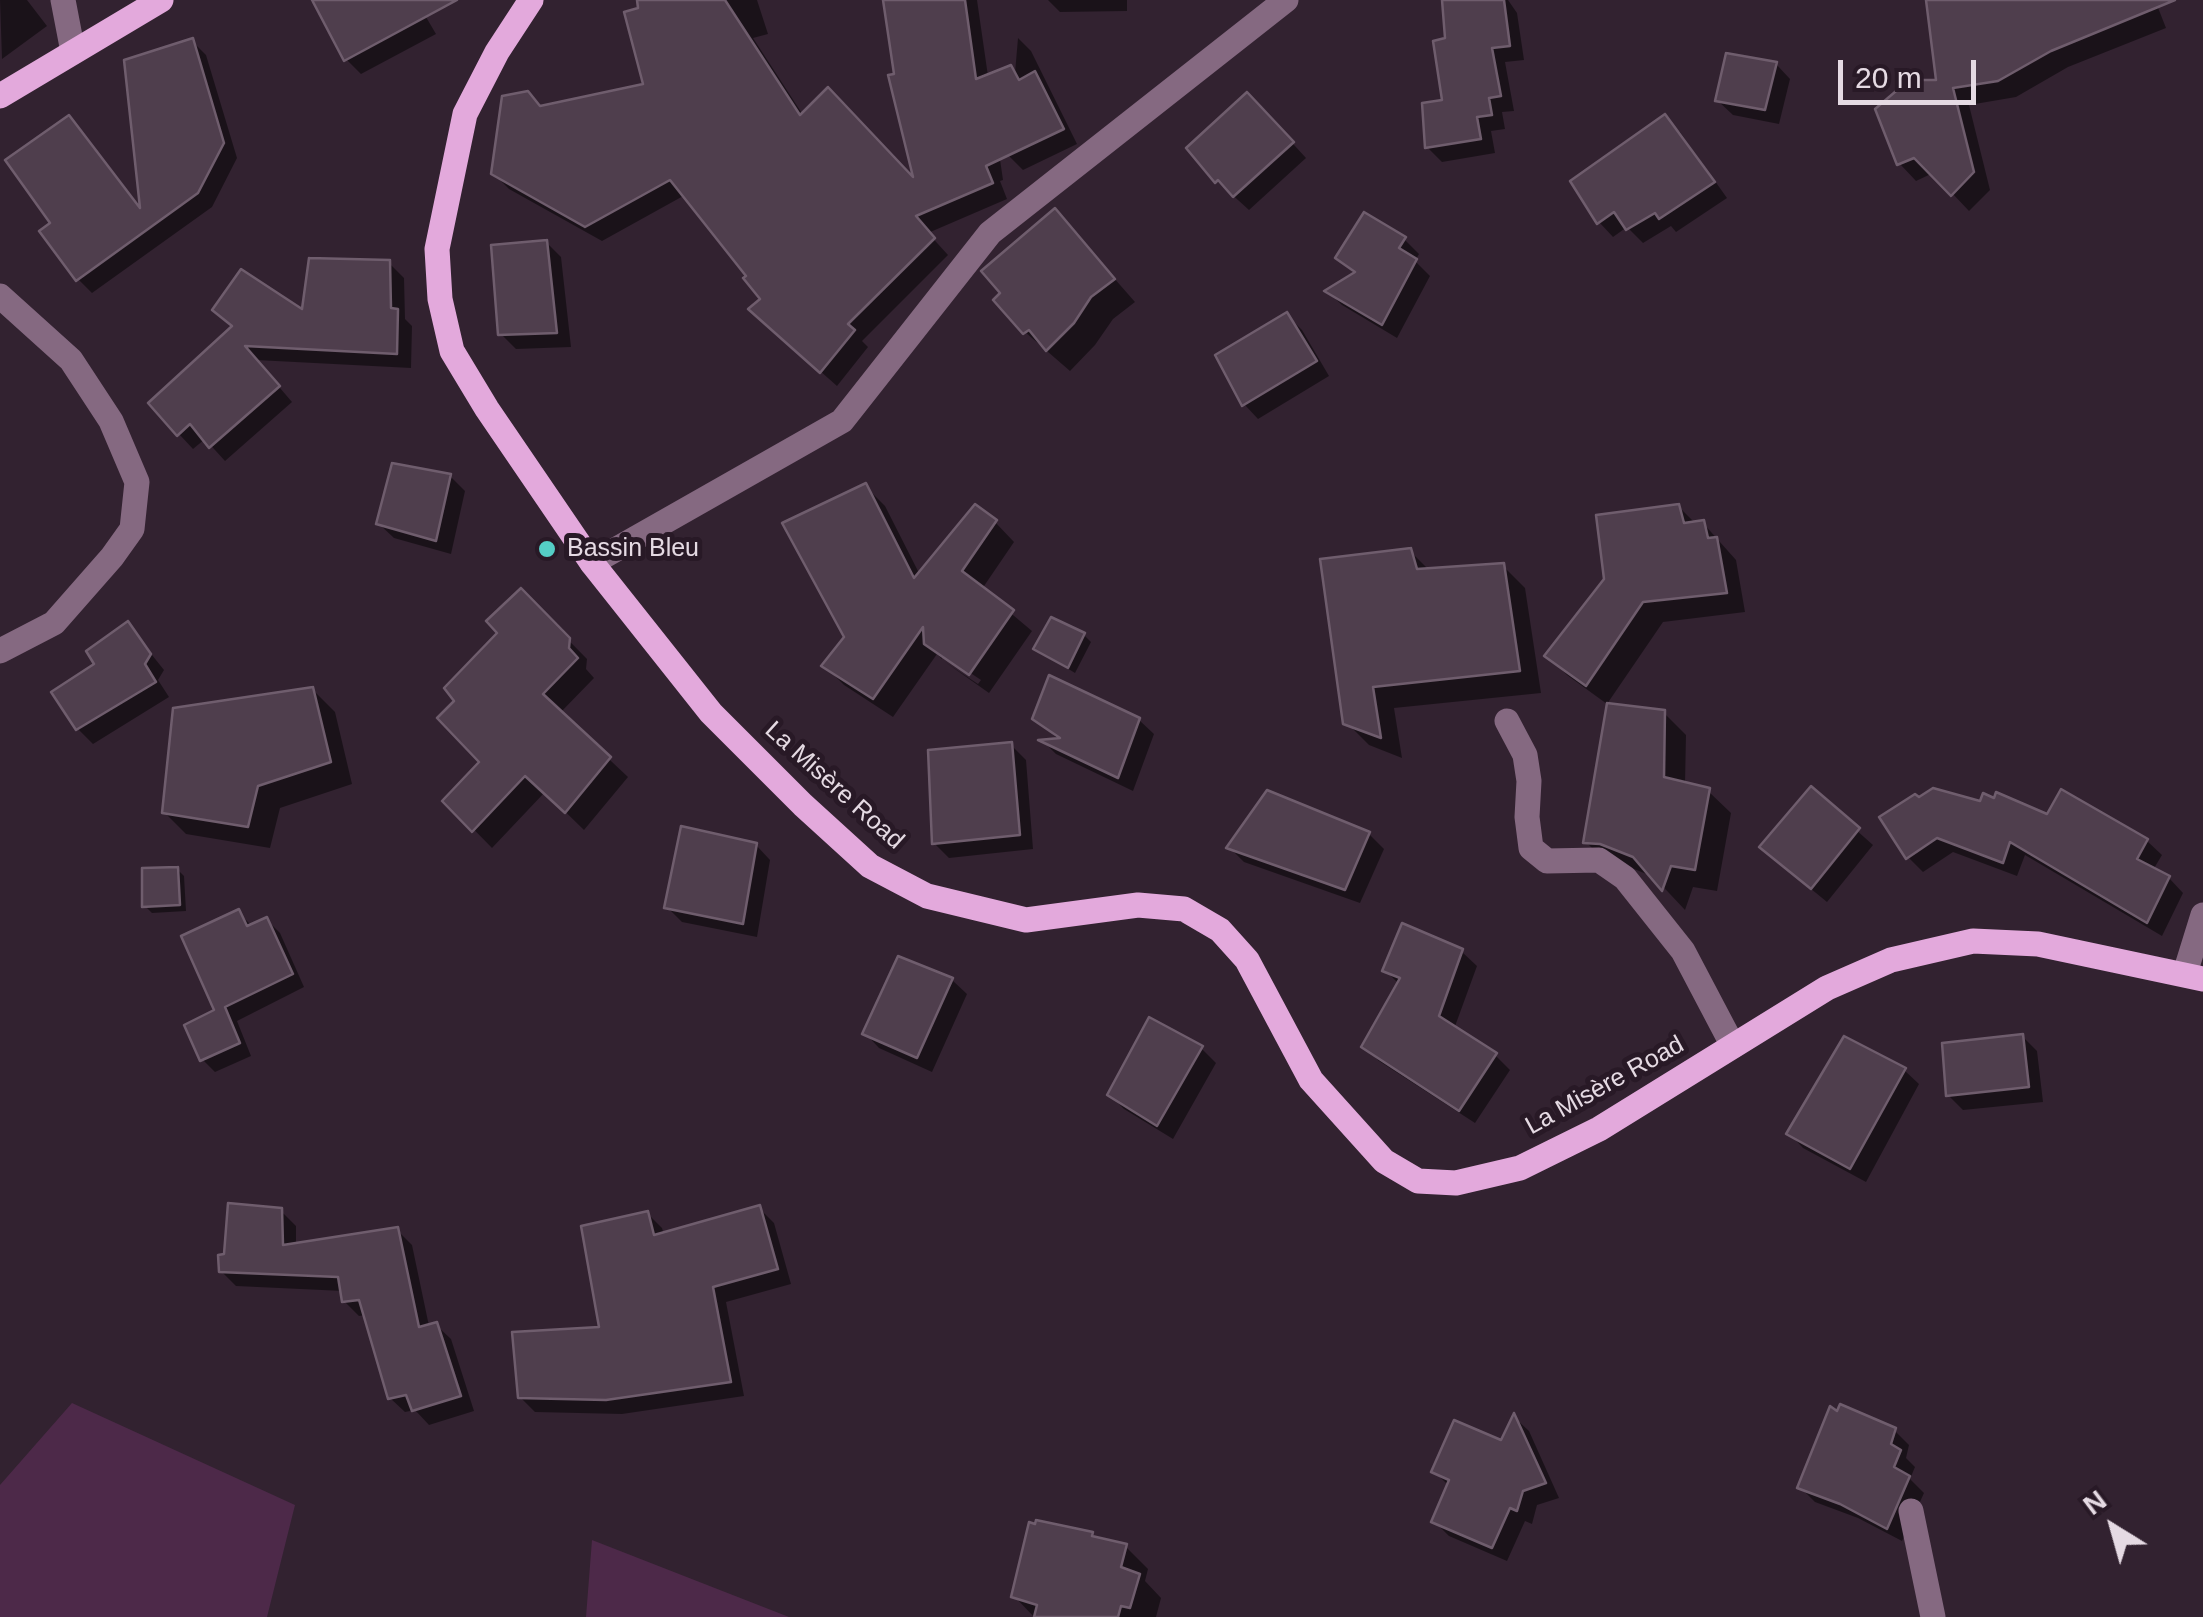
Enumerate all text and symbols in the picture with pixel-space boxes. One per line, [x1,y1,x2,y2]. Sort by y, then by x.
scale bar [1843,40,1980,102]
text: 20 m [1855,61,1922,94]
place label: Bassin Bleu [567,534,699,564]
marker: Bassin Bleu [536,538,558,560]
street label: La Misère Road [758,716,910,856]
street label: La Misère Road [1521,1030,1689,1142]
north arrow [2063,1477,2163,1577]
text: N [2077,1484,2112,1521]

